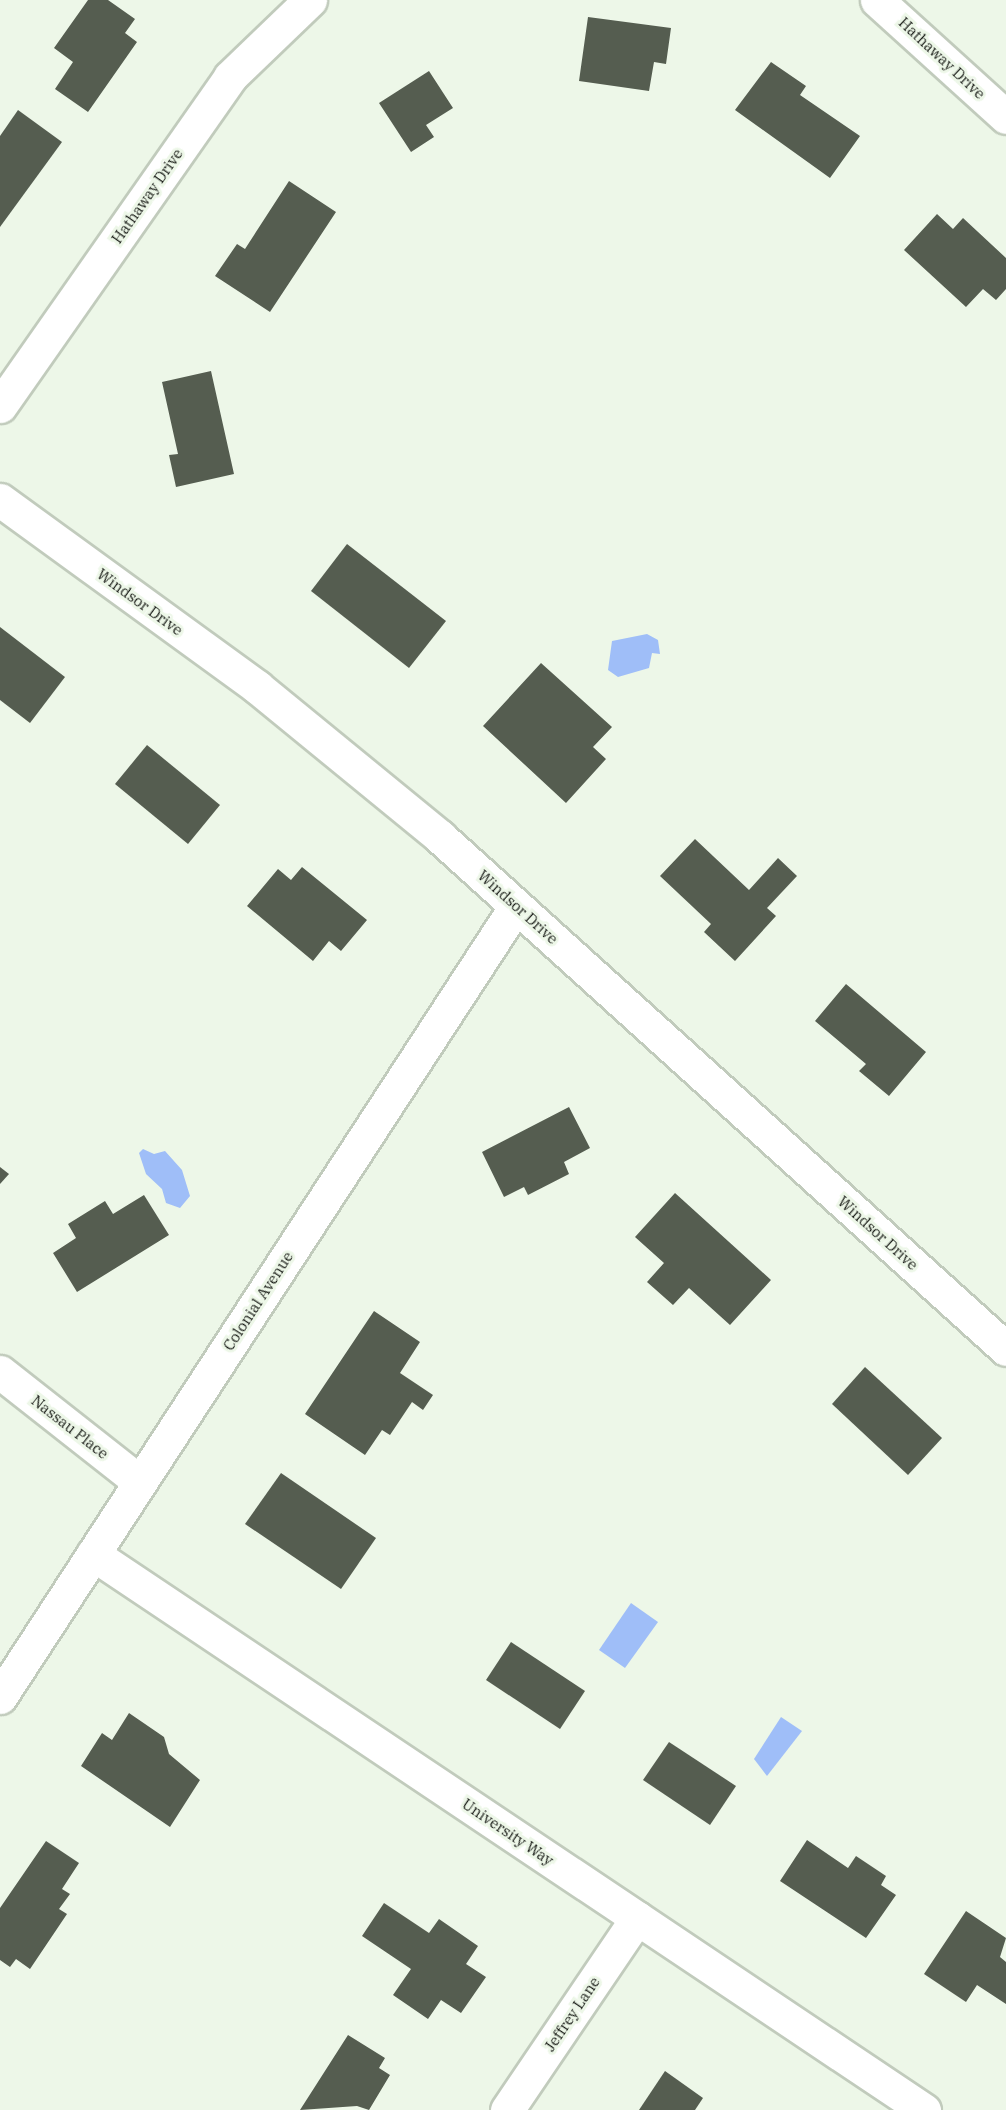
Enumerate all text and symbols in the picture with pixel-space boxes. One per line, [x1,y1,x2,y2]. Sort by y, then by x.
street label: Hathaway Drive [895,13,989,103]
street label: Hathaway Drive [108,145,186,247]
street label: Windsor Drive [94,565,186,639]
street label: Windsor Drive [474,866,562,948]
street label: Windsor Drive [834,1192,922,1274]
street label: Colonial Avenue [219,1248,297,1354]
street label: Nassau Place [28,1391,112,1463]
street label: University Way [459,1795,557,1869]
street label: Jeffrey Lane [541,1973,603,2055]

